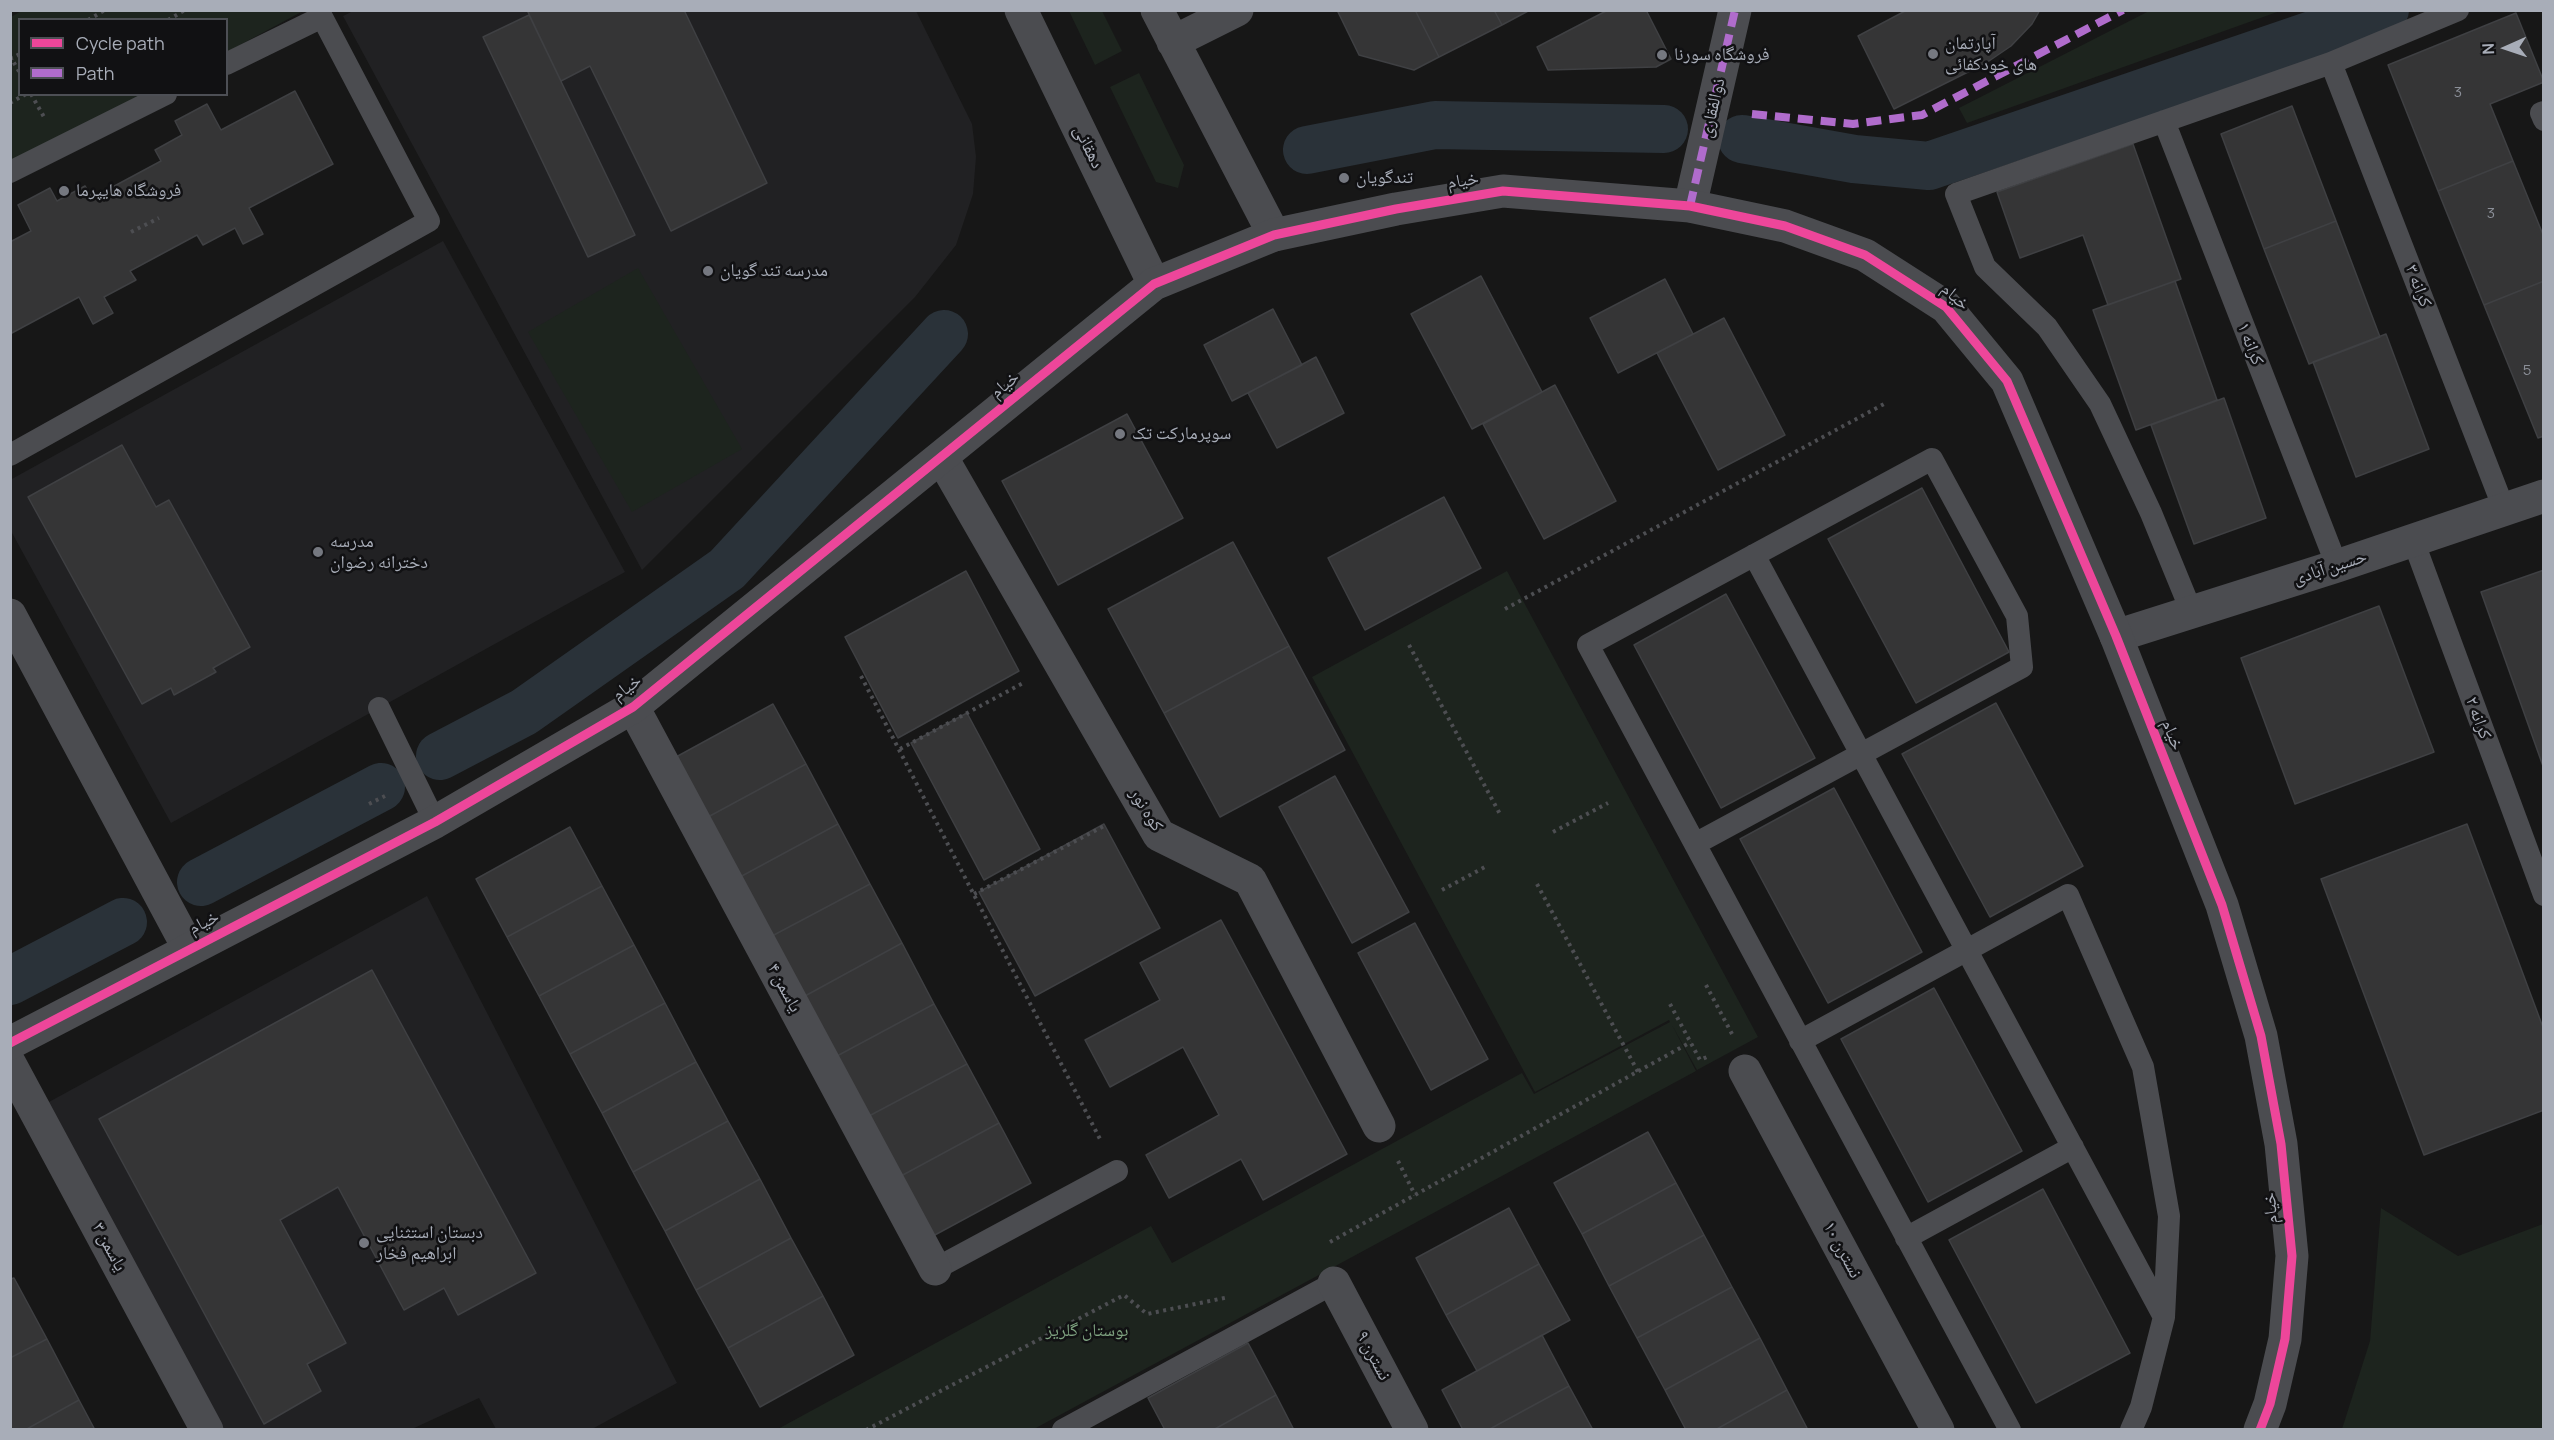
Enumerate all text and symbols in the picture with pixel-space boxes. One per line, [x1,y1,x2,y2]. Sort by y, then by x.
legend [18,18,228,96]
north arrow [2476,18,2536,78]
text: Cycle path [76,31,165,55]
place label: آپارتمان های خودکفائی [1945,33,2037,76]
text: N [2477,43,2499,55]
place label: فروشگاه سورنا [1674,44,1770,66]
marker: آپارتمان های خودکفائی [1926,47,1940,61]
marker: فروشگاه سورنا [1655,48,1669,62]
text: Path [76,61,114,85]
street label: ذوالفقاری [1696,76,1730,140]
house number: 3 [2454,84,2462,102]
street label: دهقانی [1068,122,1108,172]
place label: تندگویان [1356,167,1413,189]
street label: خیام [1446,168,1480,194]
marker: تندگویان [1337,171,1351,185]
place label: فروشگاه هایپرما [76,180,181,202]
marker: فروشگاه هایپرما [57,184,71,198]
house number: 3 [2487,205,2495,223]
place label: مدرسه تند گویان [720,260,828,282]
street label: کرانه ۳ [2400,262,2436,310]
marker: مدرسه تند گویان [701,264,715,278]
street label: خیام [1936,279,1974,315]
street label: کرانه ۱ [2232,320,2268,368]
house number: 5 [2523,362,2531,380]
street label: خیام [986,367,1024,403]
place label: سوپرمارکت تک [1132,423,1231,445]
marker: سوپرمارکت تک [1113,427,1127,441]
place label: مدرسه دخترانه رضوان [330,531,428,574]
marker: مدرسه دخترانه رضوان [311,545,325,559]
street label: حسین آبادی [2290,546,2370,590]
street label: خیام [608,670,646,706]
street label: کرانه ۲ [2460,694,2496,742]
street label: خیام [2156,716,2188,754]
street label: کوه نور [1124,784,1168,836]
street label: خیام [185,906,223,940]
street label: یاسمن ۴ [762,960,806,1016]
street label: خیام [2259,1191,2283,1225]
street label: نسترن ۱۰ [1818,1218,1866,1282]
street label: یاسمن ۳ [87,1219,131,1275]
place label: دبستان استثنایی ابراهیم فخار [376,1222,483,1264]
marker: دبستان استثنایی ابراهیم فخار [357,1236,371,1250]
park label: بوستان گلریز [1046,1320,1128,1342]
street label: نسترن ۹ [1351,1328,1395,1384]

